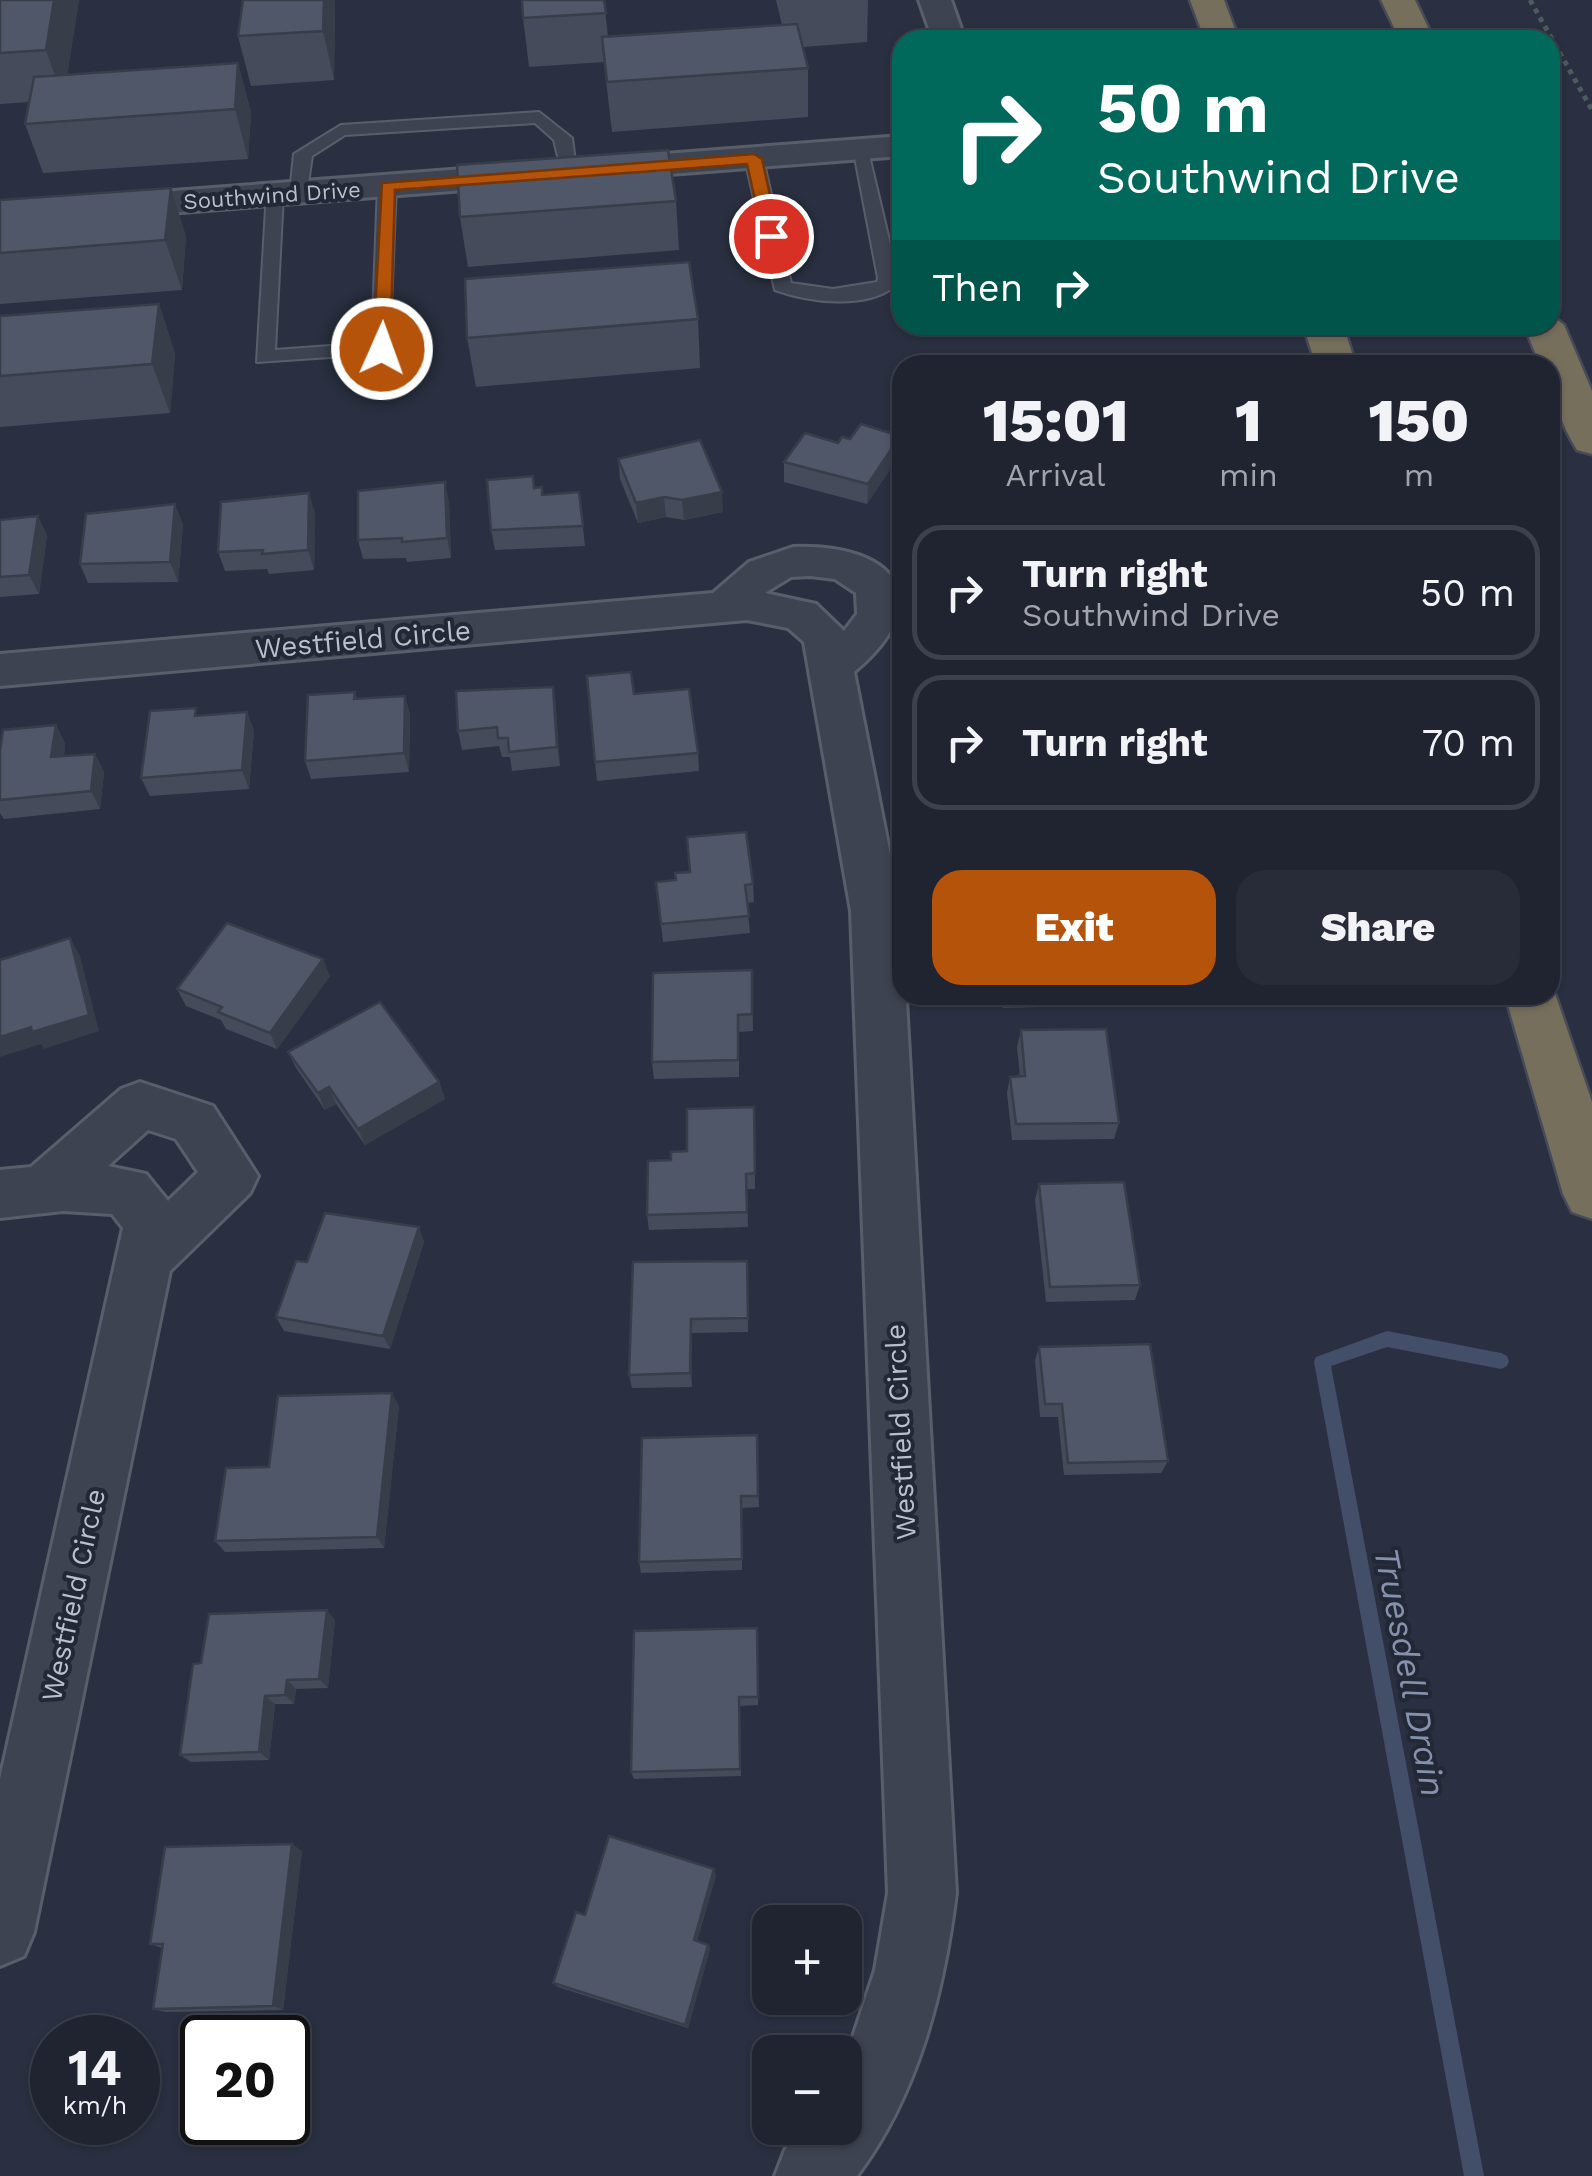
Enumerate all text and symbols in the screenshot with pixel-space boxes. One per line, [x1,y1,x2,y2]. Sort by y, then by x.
text: 50 m [1097,67,1269,149]
icon: right [932,70,1062,200]
text: Southwind Drive [1097,151,1460,204]
street label: Southwind Drive [183,177,361,214]
pin [729,194,814,279]
icon: arrive [744,209,799,264]
icon: right [1043,260,1098,315]
text: Then [932,266,1023,310]
position arrow [330,297,434,401]
text: 15:01 [983,385,1128,456]
text: 1 [1235,385,1262,456]
text: 150 [1369,385,1469,456]
text: Arrival [1006,456,1105,494]
text: min [1219,456,1278,494]
text: m [1404,456,1434,494]
text: Turn right [1022,552,1208,596]
icon: right [937,565,992,620]
text: 50 m [1420,571,1515,615]
text: Southwind Drive [1022,596,1280,634]
street label: Westfield Circle [254,614,472,665]
icon: right [937,715,992,770]
text: Turn right [1022,721,1208,765]
text: 70 m [1422,721,1515,765]
button: Exit [932,870,1216,985]
button: Share [1236,870,1520,985]
street label: Westfield Circle [878,1323,923,1541]
street label: Westfield Circle [35,1486,112,1704]
water label: Truesdell Drain [1365,1544,1455,1800]
map controls [752,1905,862,2145]
button: + [752,1905,862,2015]
speed limit sign: 20 [180,2015,310,2145]
button: − [752,2035,862,2145]
text: 14 [68,2038,122,2097]
text: km/h [63,2091,127,2120]

